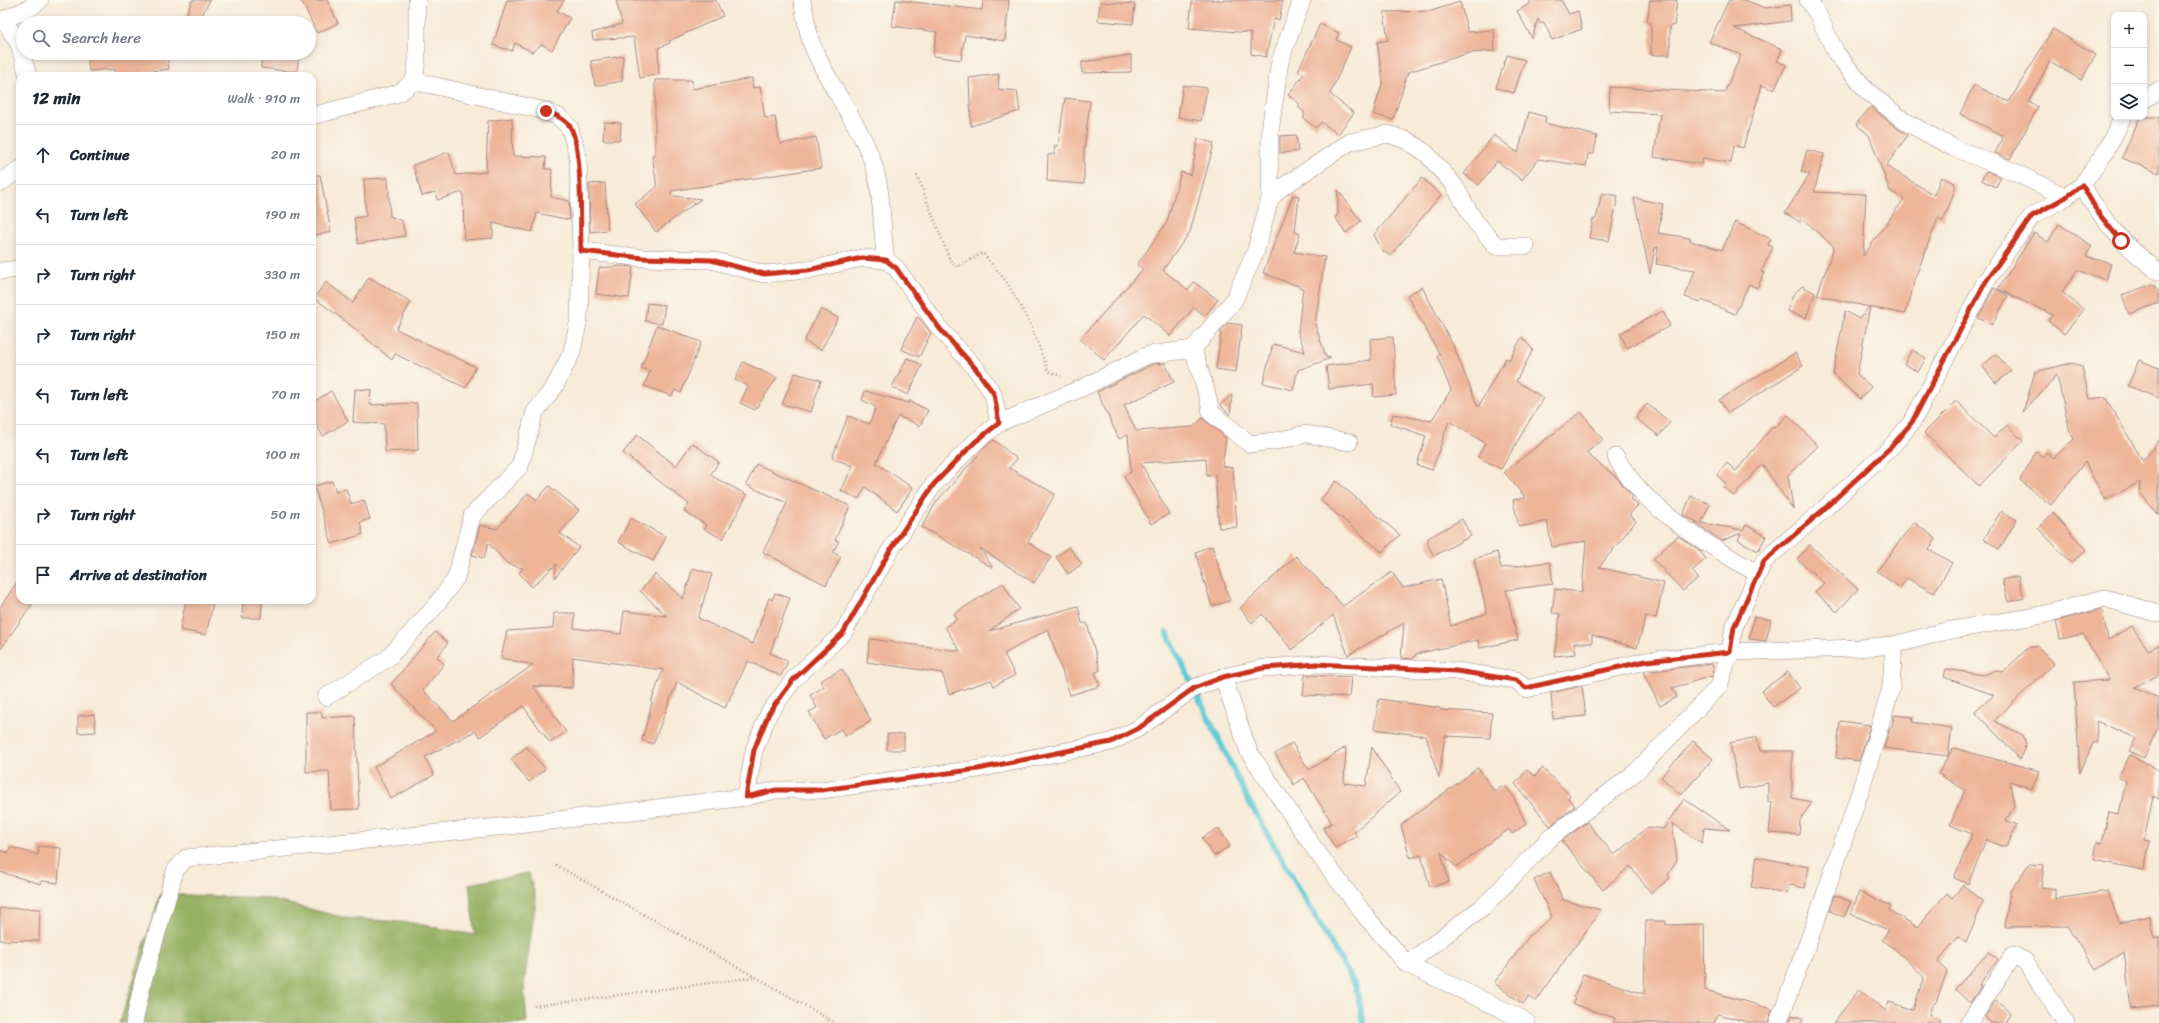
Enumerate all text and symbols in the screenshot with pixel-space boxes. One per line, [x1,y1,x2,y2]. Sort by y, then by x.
map controls [2111,12,2147,120]
button: + [2111,12,2147,48]
search box [16,16,316,60]
text: Search here [62,25,141,51]
icon: search [30,27,52,49]
button: − [2111,48,2147,84]
text: 12 min [32,83,80,113]
button: layers [2111,84,2147,120]
text: Walk · 910 m [227,87,300,110]
route end [537,102,555,120]
text: Continue [70,142,130,168]
text: 20 m [271,143,300,166]
icon: ahead [32,144,54,166]
text: Turn left [70,202,128,228]
text: 190 m [265,203,300,226]
icon: left [32,204,54,226]
route start [2112,232,2130,250]
text: Turn right [70,262,135,288]
text: 330 m [264,263,300,286]
icon: right [32,264,54,286]
text: Turn right [70,322,135,348]
text: 150 m [265,323,300,346]
icon: right [32,324,54,346]
text: Turn left [70,382,128,408]
text: 70 m [271,383,300,406]
icon: left [32,384,54,406]
text: Turn left [70,442,128,468]
text: 100 m [265,443,300,466]
icon: left [32,444,54,466]
text: Turn right [70,502,135,528]
text: 50 m [270,503,300,526]
icon: right [32,504,54,526]
text: Arrive at destination [70,562,207,588]
icon: arrive [32,564,54,586]

